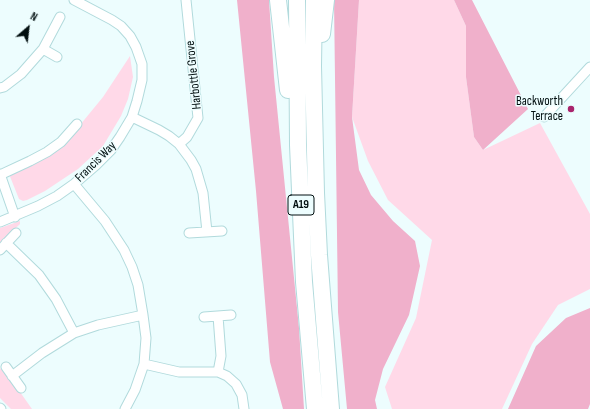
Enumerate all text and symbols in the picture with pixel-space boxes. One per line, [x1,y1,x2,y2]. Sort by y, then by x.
north arrow [8,8,48,48]
text: N [28,10,40,24]
street label: Harbottle Grove [183,40,205,110]
place label: Backworth Terrace [516,94,563,125]
marker: Backworth Terrace [566,104,576,114]
street label: Francis Way [72,138,120,186]
road number: A19 [288,195,314,215]

